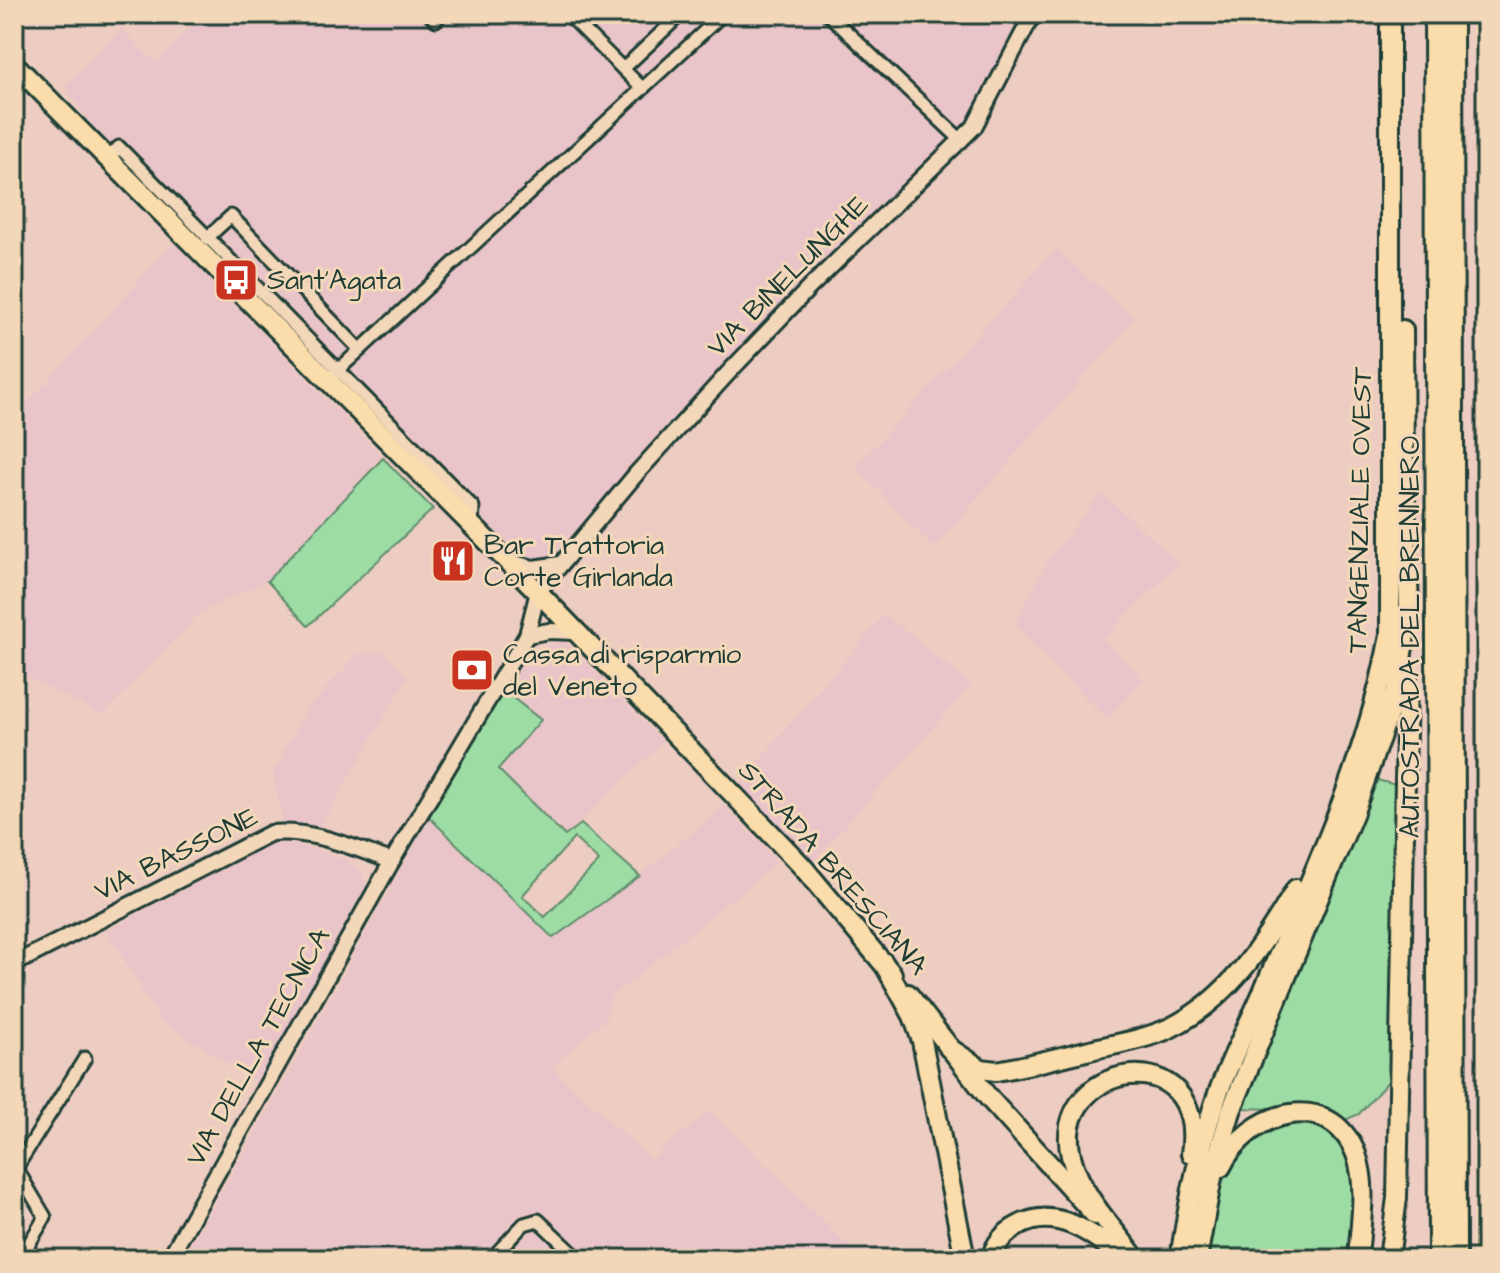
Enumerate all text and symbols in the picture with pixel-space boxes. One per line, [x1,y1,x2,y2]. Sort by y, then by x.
street label: VIA BINELUNGHE [698,186,878,366]
bus stop icon: Sant'Agata [212,256,260,304]
place label: Sant'Agata [267,261,401,301]
street label: TANGENZIALE OVEST [1338,366,1382,653]
street label: AUTOSTRADA DEL BRENNERO [1391,436,1430,838]
place label: Bar Trattoria Corte Girlanda [484,526,673,597]
restaurant icon: Bar Trattoria Corte Girlanda [429,537,477,585]
place label: Cassa di risparmio del Veneto [503,635,741,706]
bank icon: Cassa di risparmio del Veneto [448,646,496,694]
street label: STRADA BRESCIANA [729,752,937,984]
street label: VIA BASSONE [88,797,265,910]
street label: VIA DELLA TECNICA [176,921,340,1173]

